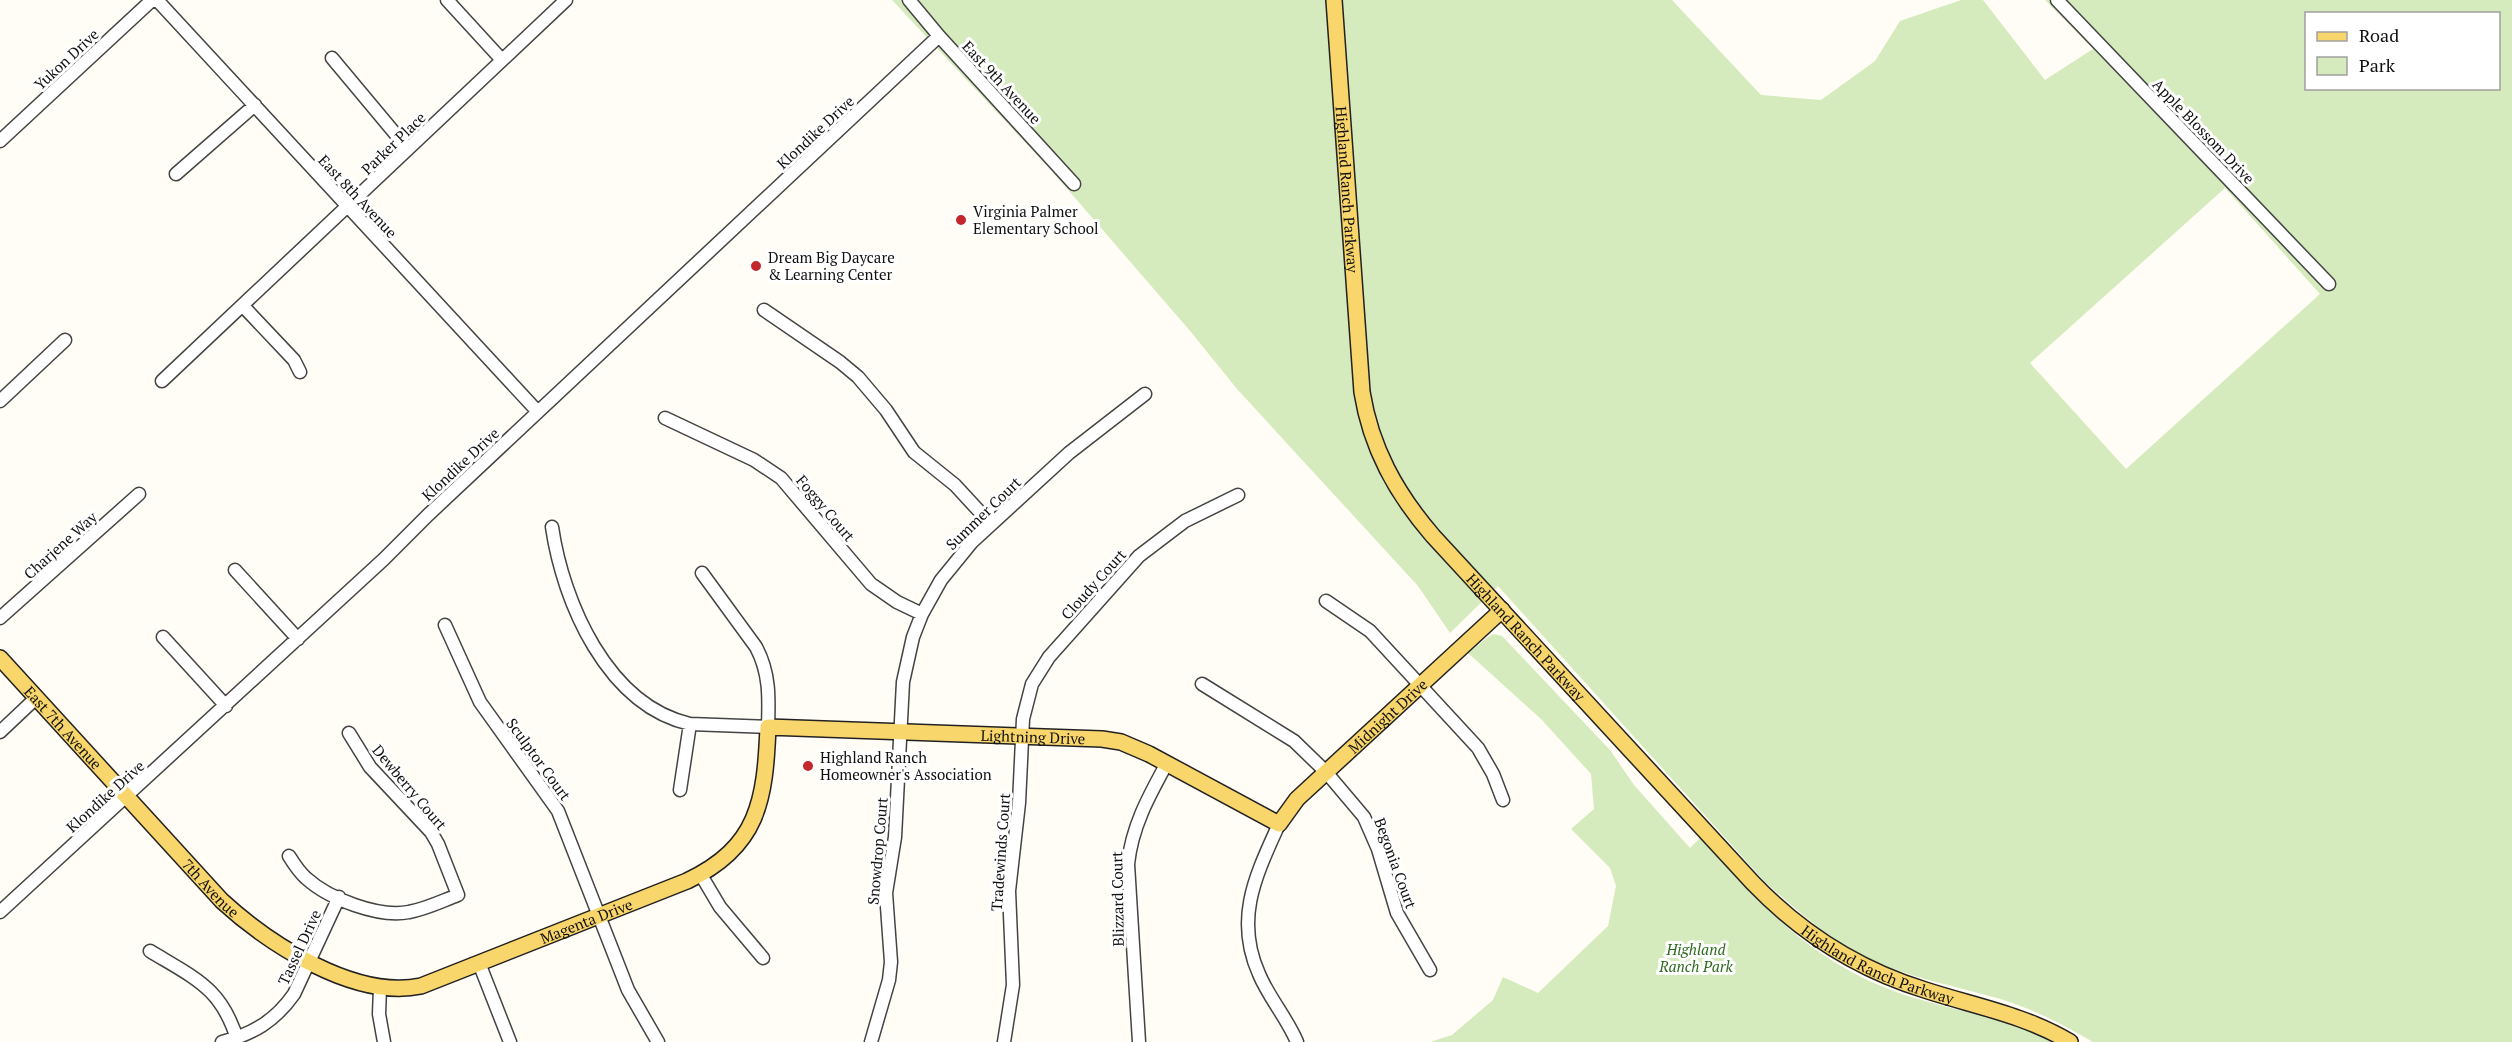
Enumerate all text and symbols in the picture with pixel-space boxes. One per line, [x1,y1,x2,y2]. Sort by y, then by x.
legend [2305,12,2500,90]
text: Road [2359,23,2399,47]
street label: Yukon Drive [29,24,103,94]
street label: East 9th Avenue [958,36,1046,128]
text: Park [2359,53,2396,77]
street label: Apple Blossom Drive [2149,74,2259,188]
street label: Klondike Drive [772,91,858,173]
street label: Highland Ranch Parkway [1332,106,1363,274]
street label: Parker Place [357,107,429,179]
street label: East 8th Avenue [314,150,402,242]
place label: Virginia Palmer Elementary School [973,201,1099,238]
marker: Virginia Palmer Elementary School [954,213,968,227]
place label: Dream Big Daycare & Learning Center [768,247,895,284]
marker: Dream Big Daycare & Learning Center [749,259,763,273]
street label: Klondike Drive [417,423,503,505]
street label: Foggy Court [792,471,860,546]
street label: Summer Court [941,472,1025,554]
street label: Charjene Way [19,507,101,583]
street label: Cloudy Court [1056,544,1130,623]
street label: Highland Ranch Parkway [1462,569,1590,705]
street label: Midnight Drive [1343,674,1431,757]
street label: East 7th Avenue [20,681,107,773]
street label: Sculptor Court [502,714,576,805]
street label: Lightning Drive [980,725,1086,748]
street label: Dewberry Court [368,740,452,834]
place label: Highland Ranch Homeowner's Association [820,747,992,784]
street label: Klondike Drive [62,756,148,836]
marker: Highland Ranch Homeowner's Association [801,759,815,773]
street label: Tradewinds Court [986,792,1014,912]
street label: Snowdrop Court [862,796,892,906]
street label: Begonia Court [1370,815,1422,912]
street label: Blizzard Court [1106,851,1128,947]
street label: 7th Avenue [178,854,243,922]
street label: Magenta Drive [537,894,635,948]
street label: Tassel Drive [273,906,325,988]
street label: Highland Ranch Parkway [1798,920,1957,1008]
park label: Highland Ranch Park [1658,939,1733,976]

